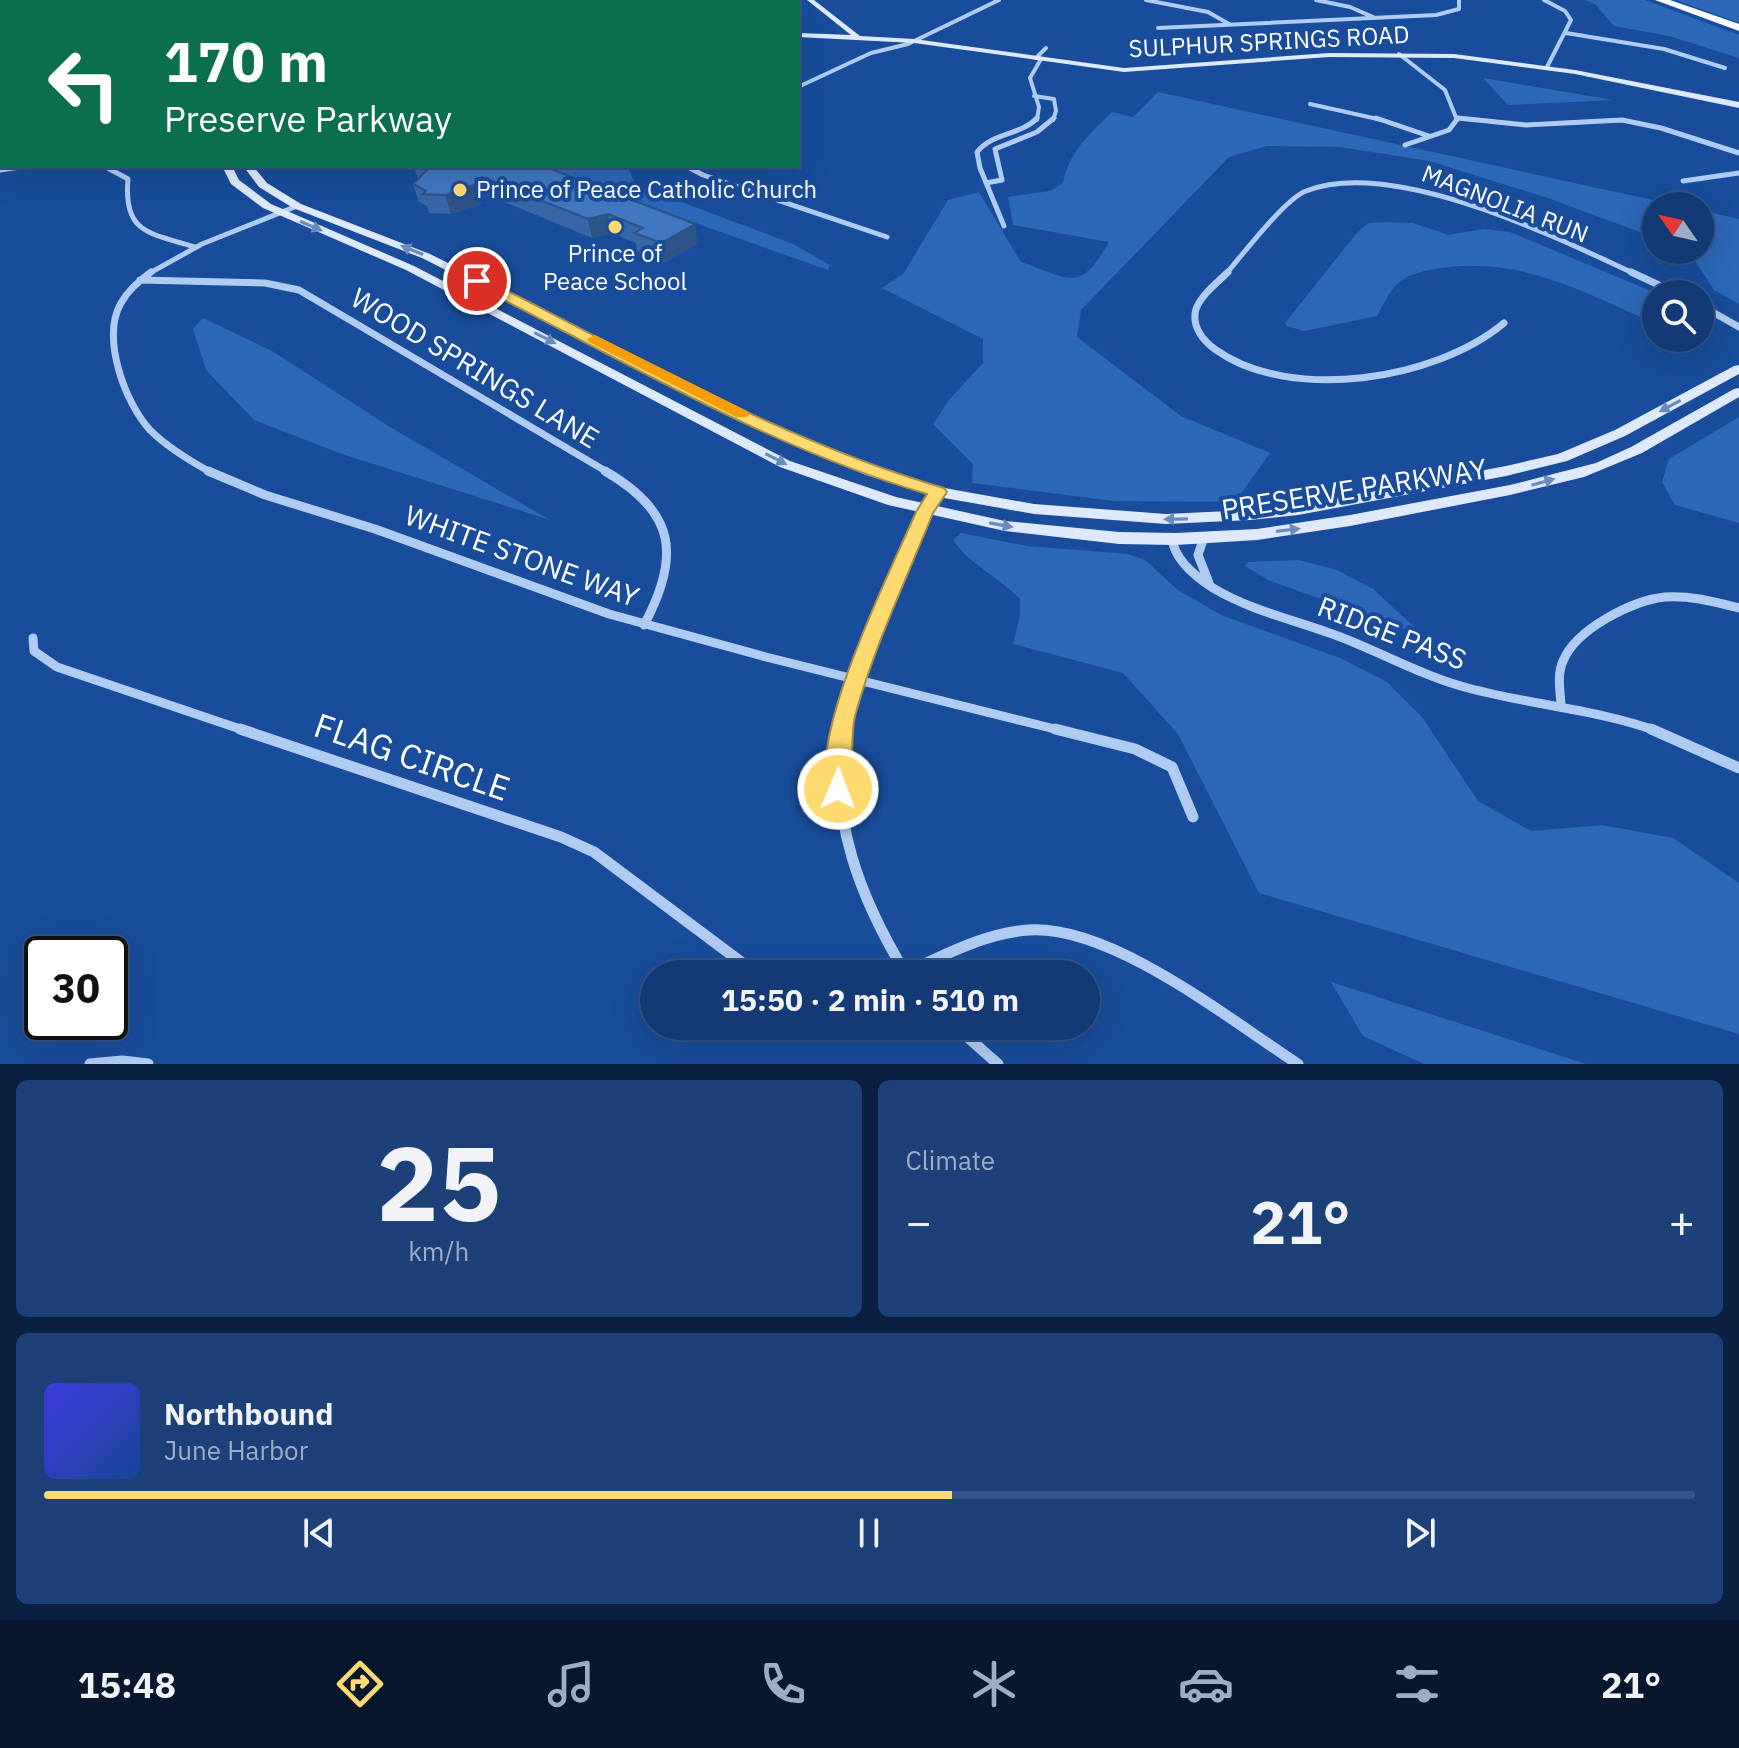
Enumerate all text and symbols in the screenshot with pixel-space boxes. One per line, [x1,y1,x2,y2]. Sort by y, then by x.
street label: SULPHUR SPRINGS ROAD [1128,18,1410,64]
text: 170 m [164,25,328,97]
icon: left [32,32,136,136]
text: Preserve Parkway [164,95,452,142]
street label: MAGNOLIA RUN [1417,157,1593,250]
place label: Prince of Peace Catholic Church [476,173,817,205]
marker: Prince of Peace Catholic Church [451,181,469,199]
north arrow [1642,192,1714,264]
map controls [1642,192,1714,352]
marker: Prince of Peace School [606,218,624,236]
one-way arrow [299,220,323,233]
place label: Prince of Peace School [543,237,687,297]
one-way arrow [400,243,424,256]
pin [443,247,511,315]
icon: arrive [455,259,499,303]
street label: WOOD SPRINGS LANE [344,279,606,456]
button: search [1642,280,1714,352]
one-way arrow [534,331,557,345]
one-way arrow [1659,399,1682,412]
street label: PRESERVE PARKWAY [1219,449,1490,528]
one-way arrow [764,452,787,465]
one-way arrow [1532,475,1556,488]
street label: WHITE STONE WAY [400,496,645,615]
one-way arrow [1163,513,1188,525]
one-way arrow [989,520,1014,532]
one-way arrow [1276,523,1301,536]
street label: RIDGE PASS [1313,587,1472,678]
street label: FLAG CIRCLE [309,702,516,810]
position arrow [796,747,880,831]
speed limit sign: 30 [24,936,128,1040]
text: 15:50 · 2 min · 510 m [721,980,1019,1019]
text: 25 [376,1114,501,1250]
text: Climate [906,1143,995,1177]
text: 21° [1250,1182,1350,1261]
text: − [906,1193,932,1250]
text: + [1669,1193,1695,1250]
text: km/h [408,1234,469,1268]
text: Northbound [164,1394,333,1433]
text: June Harbor [164,1433,308,1467]
icon: previous [297,1511,341,1555]
icon: pause [847,1511,891,1555]
icon: next [1398,1511,1442,1555]
icon: directions [332,1656,388,1712]
icon: music [543,1656,599,1712]
icon: phone [755,1656,811,1712]
icon: climate [966,1656,1022,1712]
icon: car [1178,1656,1234,1712]
icon: filters [1389,1656,1445,1712]
text: 15:48 [78,1661,176,1708]
text: 21° [1601,1661,1661,1708]

